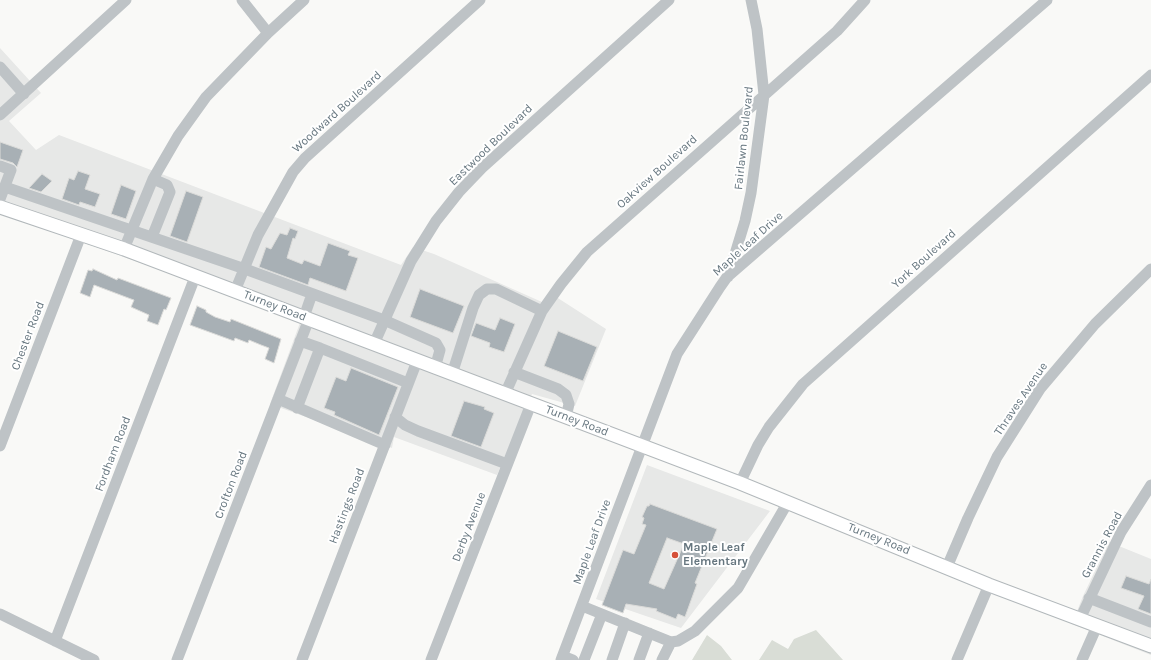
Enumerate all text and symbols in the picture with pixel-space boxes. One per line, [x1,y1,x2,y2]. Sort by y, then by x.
street label: Woodward Boulevard [289,68,385,156]
street label: Fairlawn Boulevard [731,85,757,191]
street label: Eastwood Boulevard [446,101,536,189]
street label: Oakview Boulevard [614,132,700,212]
street label: Maple Leaf Drive [710,209,786,279]
street label: York Boulevard [889,226,959,292]
street label: Turney Road [241,287,309,325]
street label: Chester Road [8,300,48,372]
street label: Thraves Avenue [991,360,1051,438]
street label: Turney Road [543,402,611,440]
street label: Fordham Road [92,414,134,494]
street label: Crofton Road [212,449,250,521]
street label: Hastings Road [326,466,368,546]
street label: Derby Avenue [449,490,489,564]
street label: Maple Leaf Drive [570,497,614,587]
street label: Grannis Road [1078,509,1126,581]
street label: Turney Road [846,520,912,558]
place label: Maple Leaf Elementary [683,541,748,569]
marker: Maple Leaf Elementary [670,550,680,560]

